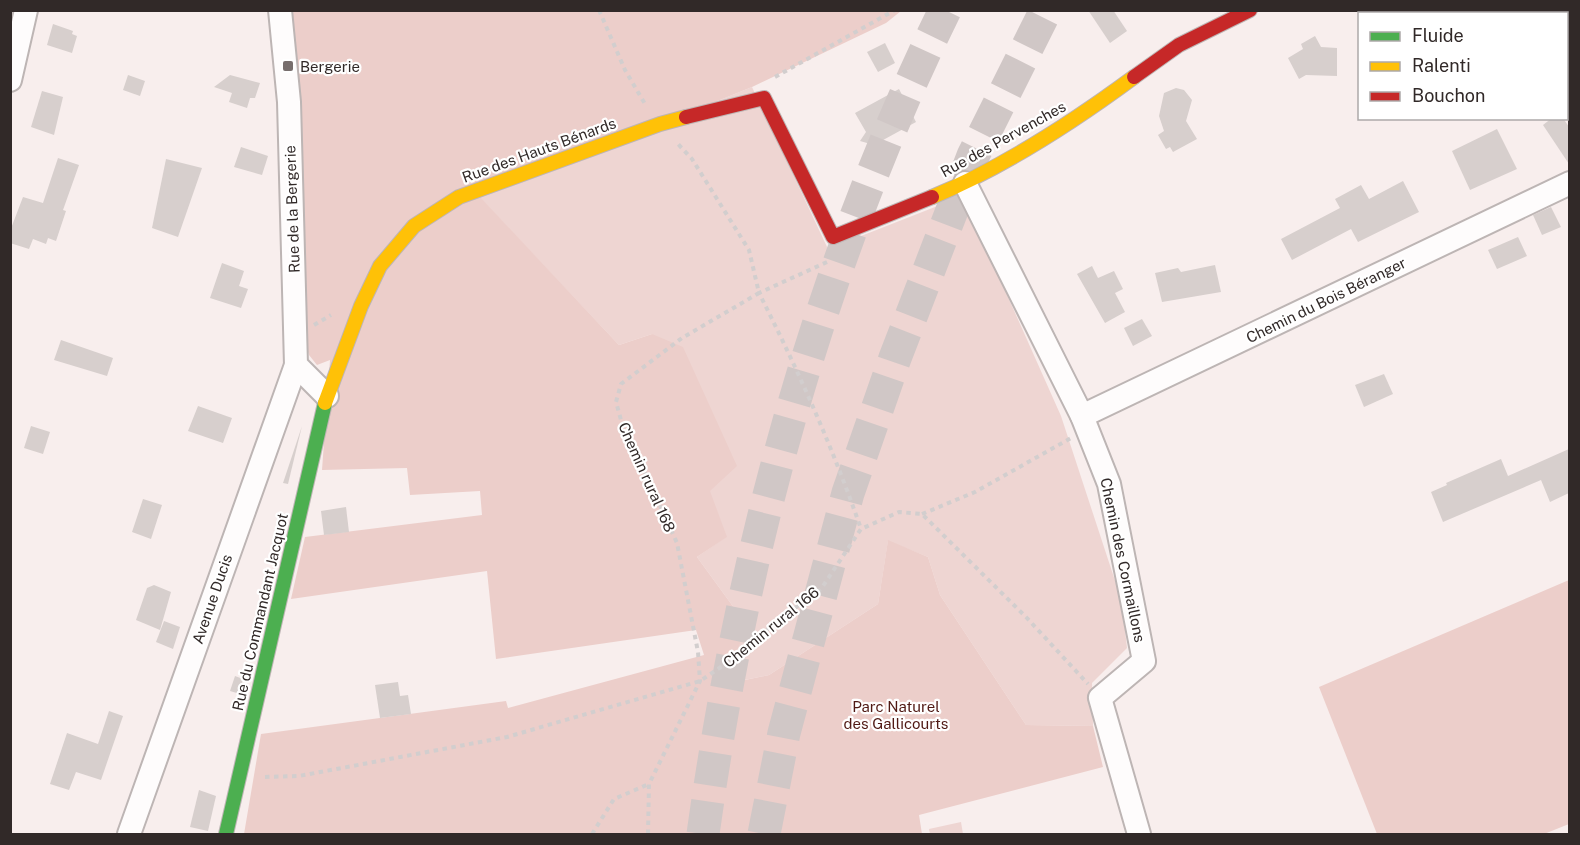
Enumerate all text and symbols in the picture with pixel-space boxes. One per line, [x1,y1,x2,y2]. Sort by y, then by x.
legend [1358,12,1568,120]
text: Fluide [1412,25,1464,46]
text: Ralenti [1412,55,1471,76]
place label: Bergerie [300,58,360,75]
marker: Bergerie [281,59,295,73]
text: Bouchon [1412,85,1485,106]
street label: Rue des Pervenches [937,98,1069,180]
street label: Rue des Hauts Bénards [460,114,618,186]
street label: Rue de la Bergerie [281,145,303,273]
street label: Chemin du Bois Béranger [1243,254,1409,346]
street label: Chemin rural 168 [615,419,679,535]
street label: Chemin des Cormaillons [1097,476,1149,644]
street label: Rue du Commandant Jacquot [229,511,291,713]
street label: Avenue Ducis [189,552,235,646]
street label: Chemin rural 166 [720,583,822,671]
park label: Parc Naturel des Gallicourts [844,698,948,732]

